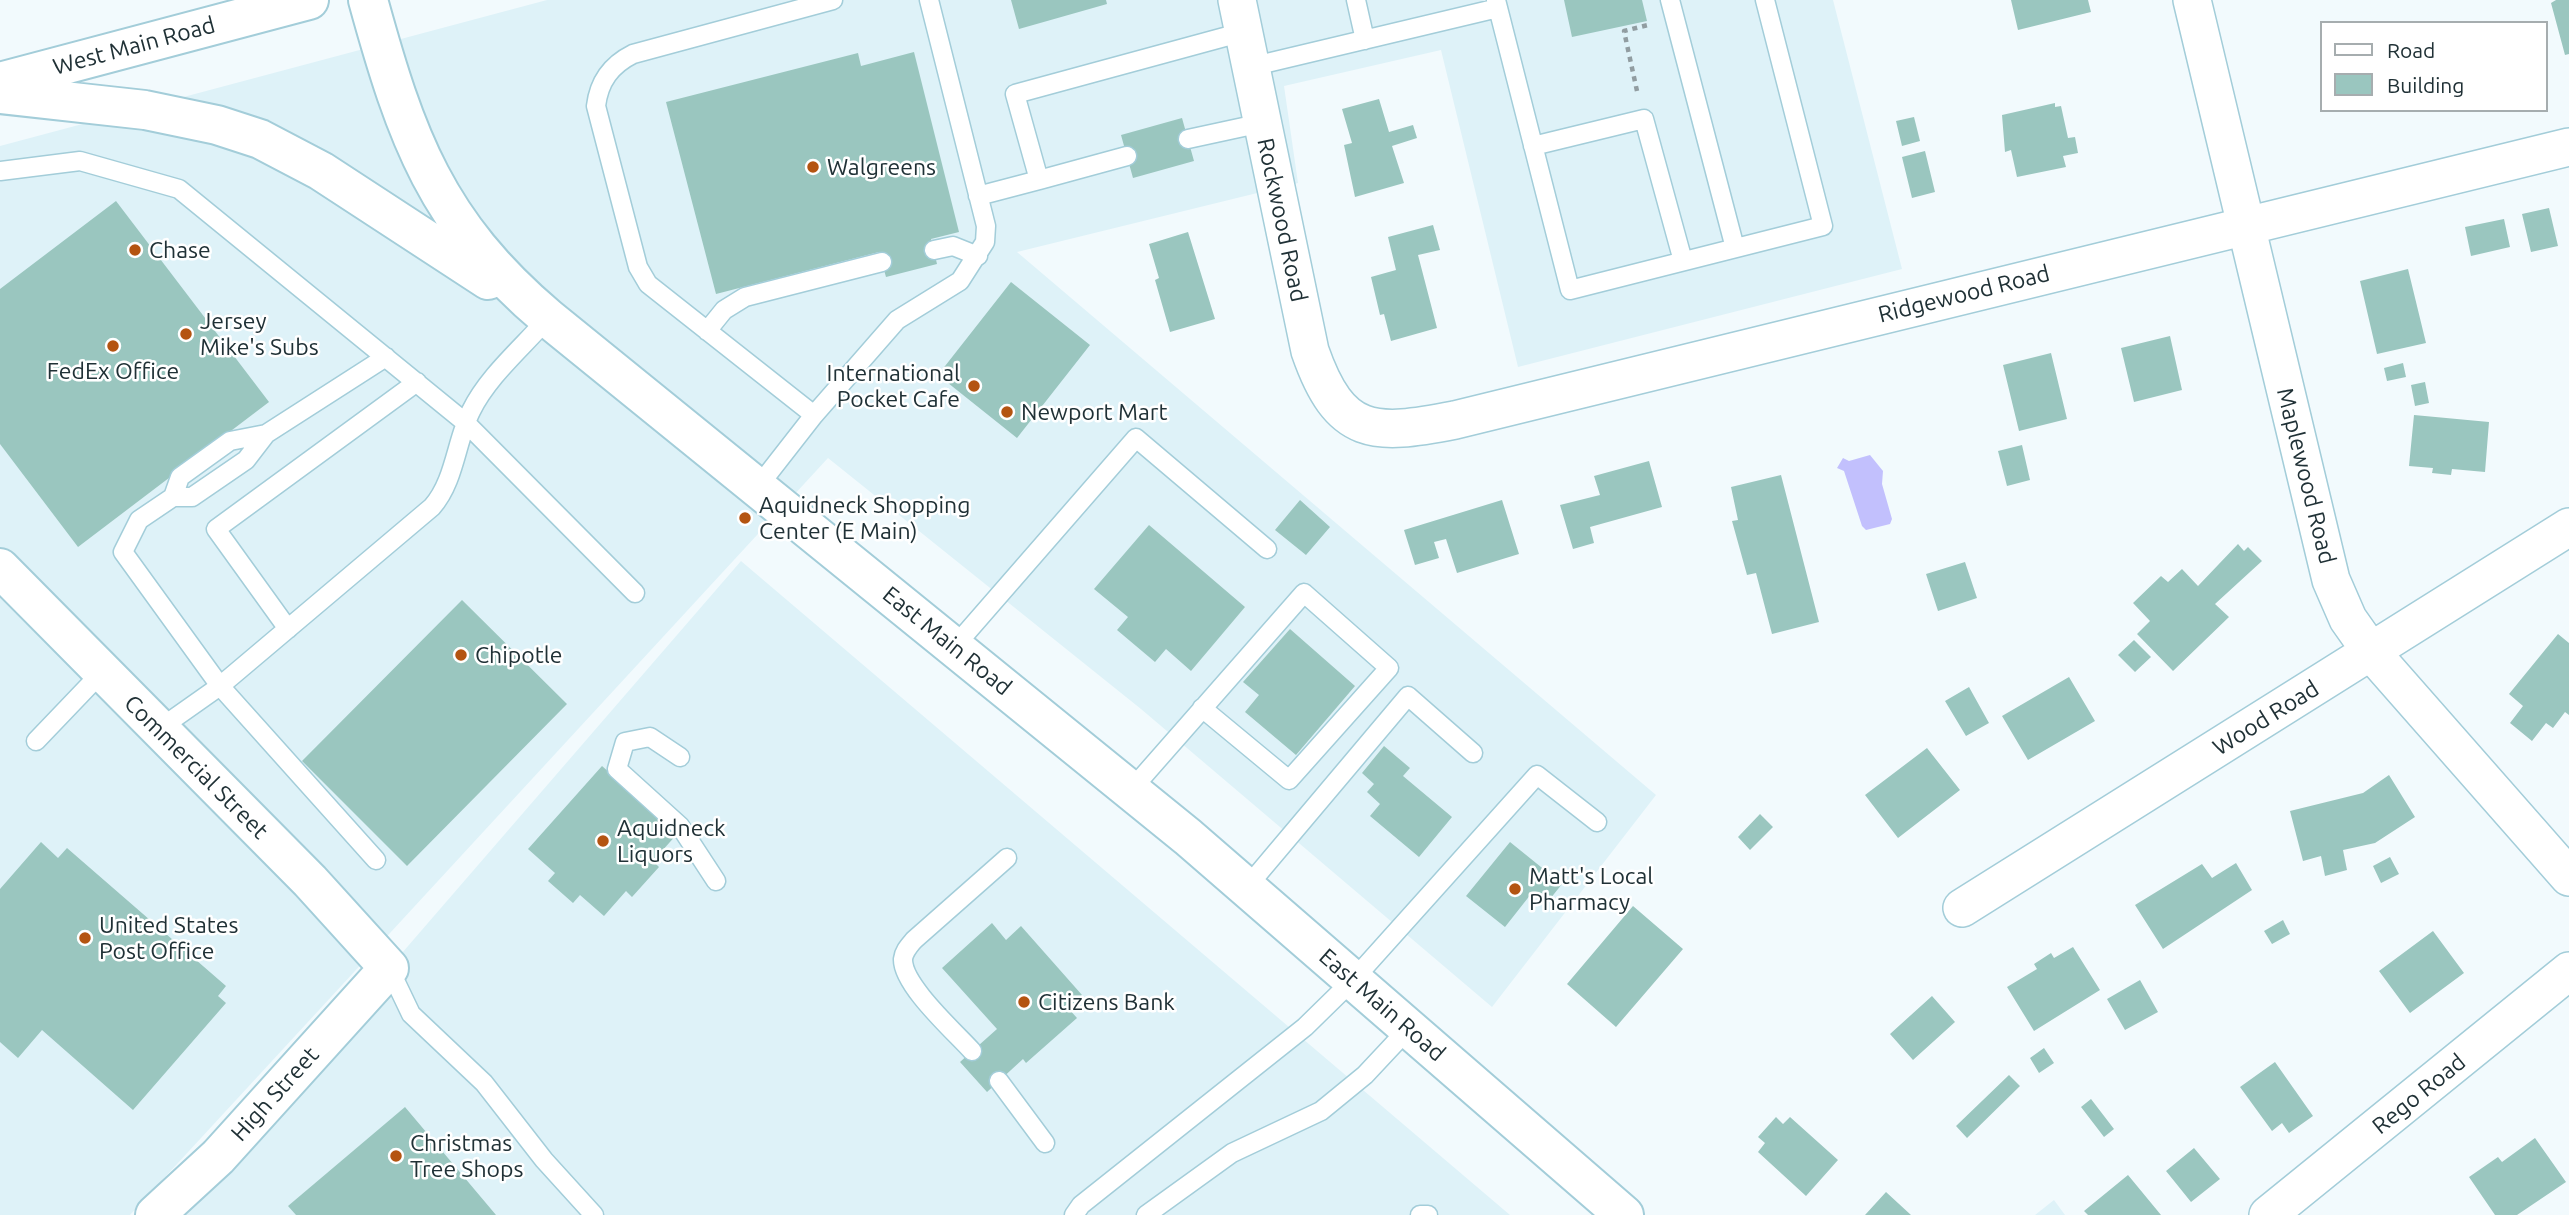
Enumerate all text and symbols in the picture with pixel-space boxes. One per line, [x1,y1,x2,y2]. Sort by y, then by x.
street label: West Main Road [50,11,218,81]
legend [2320,21,2548,112]
text: Road [2387,38,2435,62]
text: Building [2387,73,2464,97]
street label: Rockwood Road [1251,136,1313,304]
place label: Walgreens [827,153,936,181]
marker: Walgreens [805,159,821,175]
place label: Chase [149,236,211,264]
marker: Chase [127,242,143,258]
street label: Ridgewood Road [1875,259,2053,329]
place label: Jersey Mike's Subs [200,307,319,361]
marker: Jersey Mike's Subs [178,326,194,342]
marker: FedEx Office [105,338,121,354]
place label: FedEx Office [47,357,179,385]
place label: International Pocket Cafe [827,359,960,413]
marker: International Pocket Cafe [966,378,982,394]
street label: Maplewood Road [2271,385,2341,567]
place label: Newport Mart [1021,398,1167,426]
marker: Newport Mart [999,404,1015,420]
place label: Aquidneck Shopping Center (E Main) [759,491,970,545]
marker: Aquidneck Shopping Center (E Main) [737,510,753,526]
street label: East Main Road [877,581,1017,701]
place label: Chipotle [475,641,562,669]
marker: Chipotle [453,647,469,663]
street label: Wood Road [2208,675,2324,761]
street label: Commercial Street [118,689,274,845]
place label: Aquidneck Liquors [617,814,726,868]
marker: Aquidneck Liquors [595,833,611,849]
place label: Matt's Local Pharmacy [1529,862,1653,916]
marker: Matt's Local Pharmacy [1507,881,1523,897]
place label: United States Post Office [99,911,238,965]
marker: United States Post Office [77,930,93,946]
street label: East Main Road [1313,943,1451,1067]
place label: Citizens Bank [1038,988,1175,1016]
marker: Citizens Bank [1016,994,1032,1010]
street label: High Street [225,1041,325,1147]
street label: Rego Road [2367,1048,2471,1140]
place label: Christmas Tree Shops [410,1129,523,1183]
marker: Christmas Tree Shops [388,1148,404,1164]

